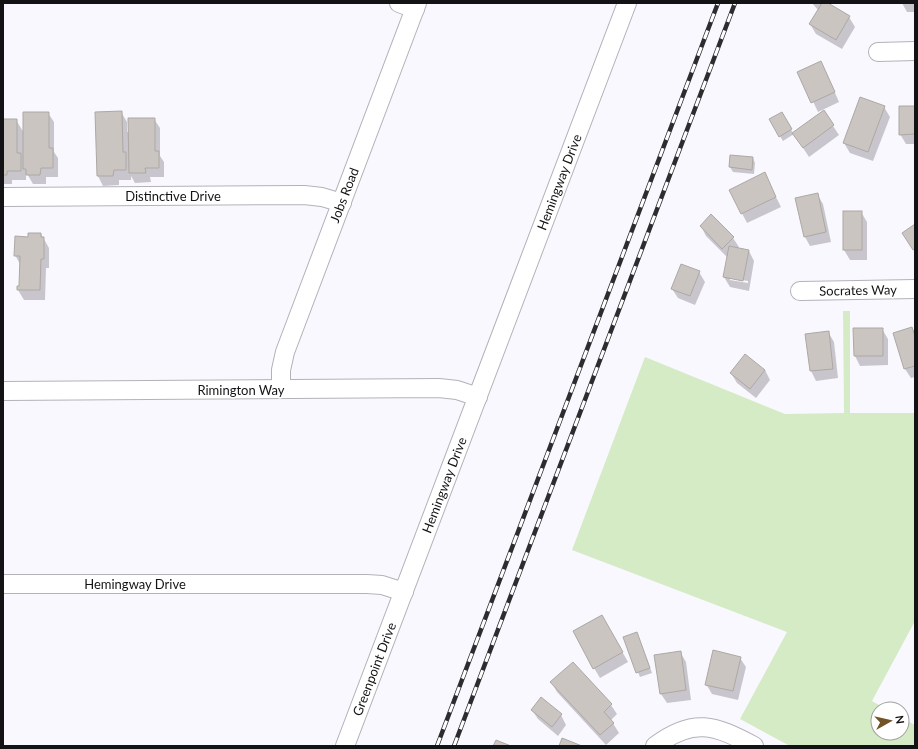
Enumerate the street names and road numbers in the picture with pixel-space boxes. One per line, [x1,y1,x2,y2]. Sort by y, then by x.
street label: Hemingway Drive [533,132,585,232]
street label: Jobs Road [326,165,362,225]
street label: Distinctive Drive [125,188,221,204]
street label: Socrates Way [819,281,897,299]
street label: Rimington Way [197,382,285,398]
street label: Hemingway Drive [418,435,470,535]
street label: Hemingway Drive [84,576,186,592]
street label: Greenpoint Drive [349,620,399,718]

